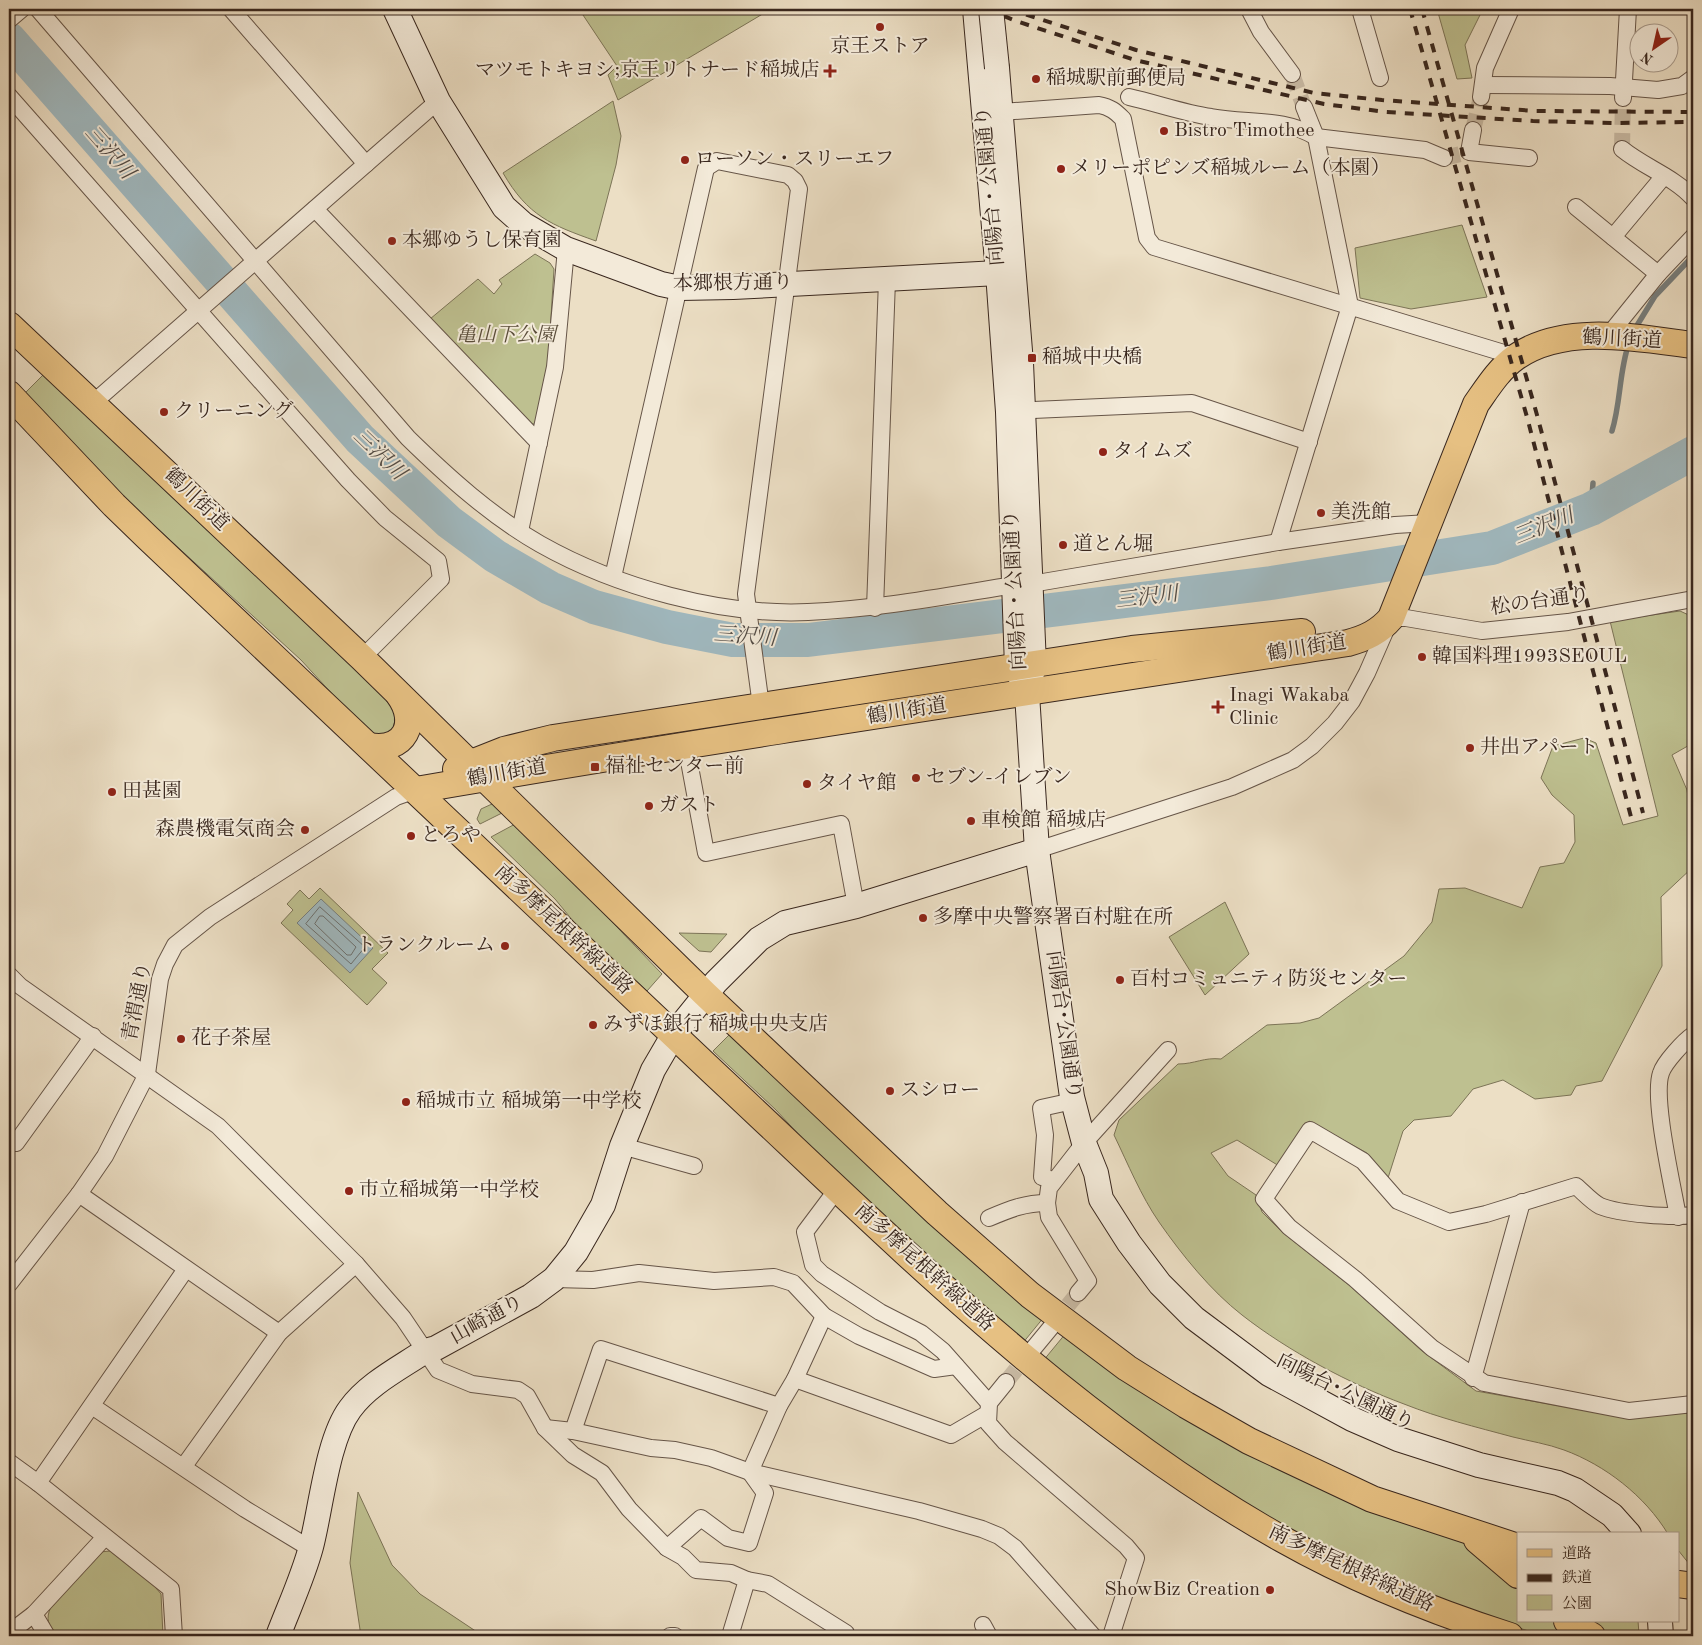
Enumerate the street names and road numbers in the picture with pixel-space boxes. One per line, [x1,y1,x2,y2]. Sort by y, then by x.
street label: 向陽台・公園通り [971,105,1008,267]
street label: 本郷根方通り [673,271,793,295]
street label: 鶴川街道 [1582,326,1663,352]
street label: 鶴川街道 [160,464,233,535]
street label: 向陽台・公園通り [999,510,1030,671]
street label: 松の台通り [1489,582,1591,619]
street label: 鶴川街道 [1266,631,1348,665]
street label: 鶴川街道 [866,694,948,728]
street label: 鶴川街道 [466,755,548,791]
street label: 南多摩尾根幹線道路 [490,860,637,999]
street label: 向陽台･公園通り [1043,949,1086,1101]
street label: 青渭通り [119,960,155,1043]
street label: 南多摩尾根幹線道路 [850,1199,999,1336]
street label: 山崎通り [446,1290,527,1348]
street label: 向陽台･公園通り [1273,1348,1418,1435]
street label: 南多摩尾根幹線道路 [1265,1520,1438,1616]

